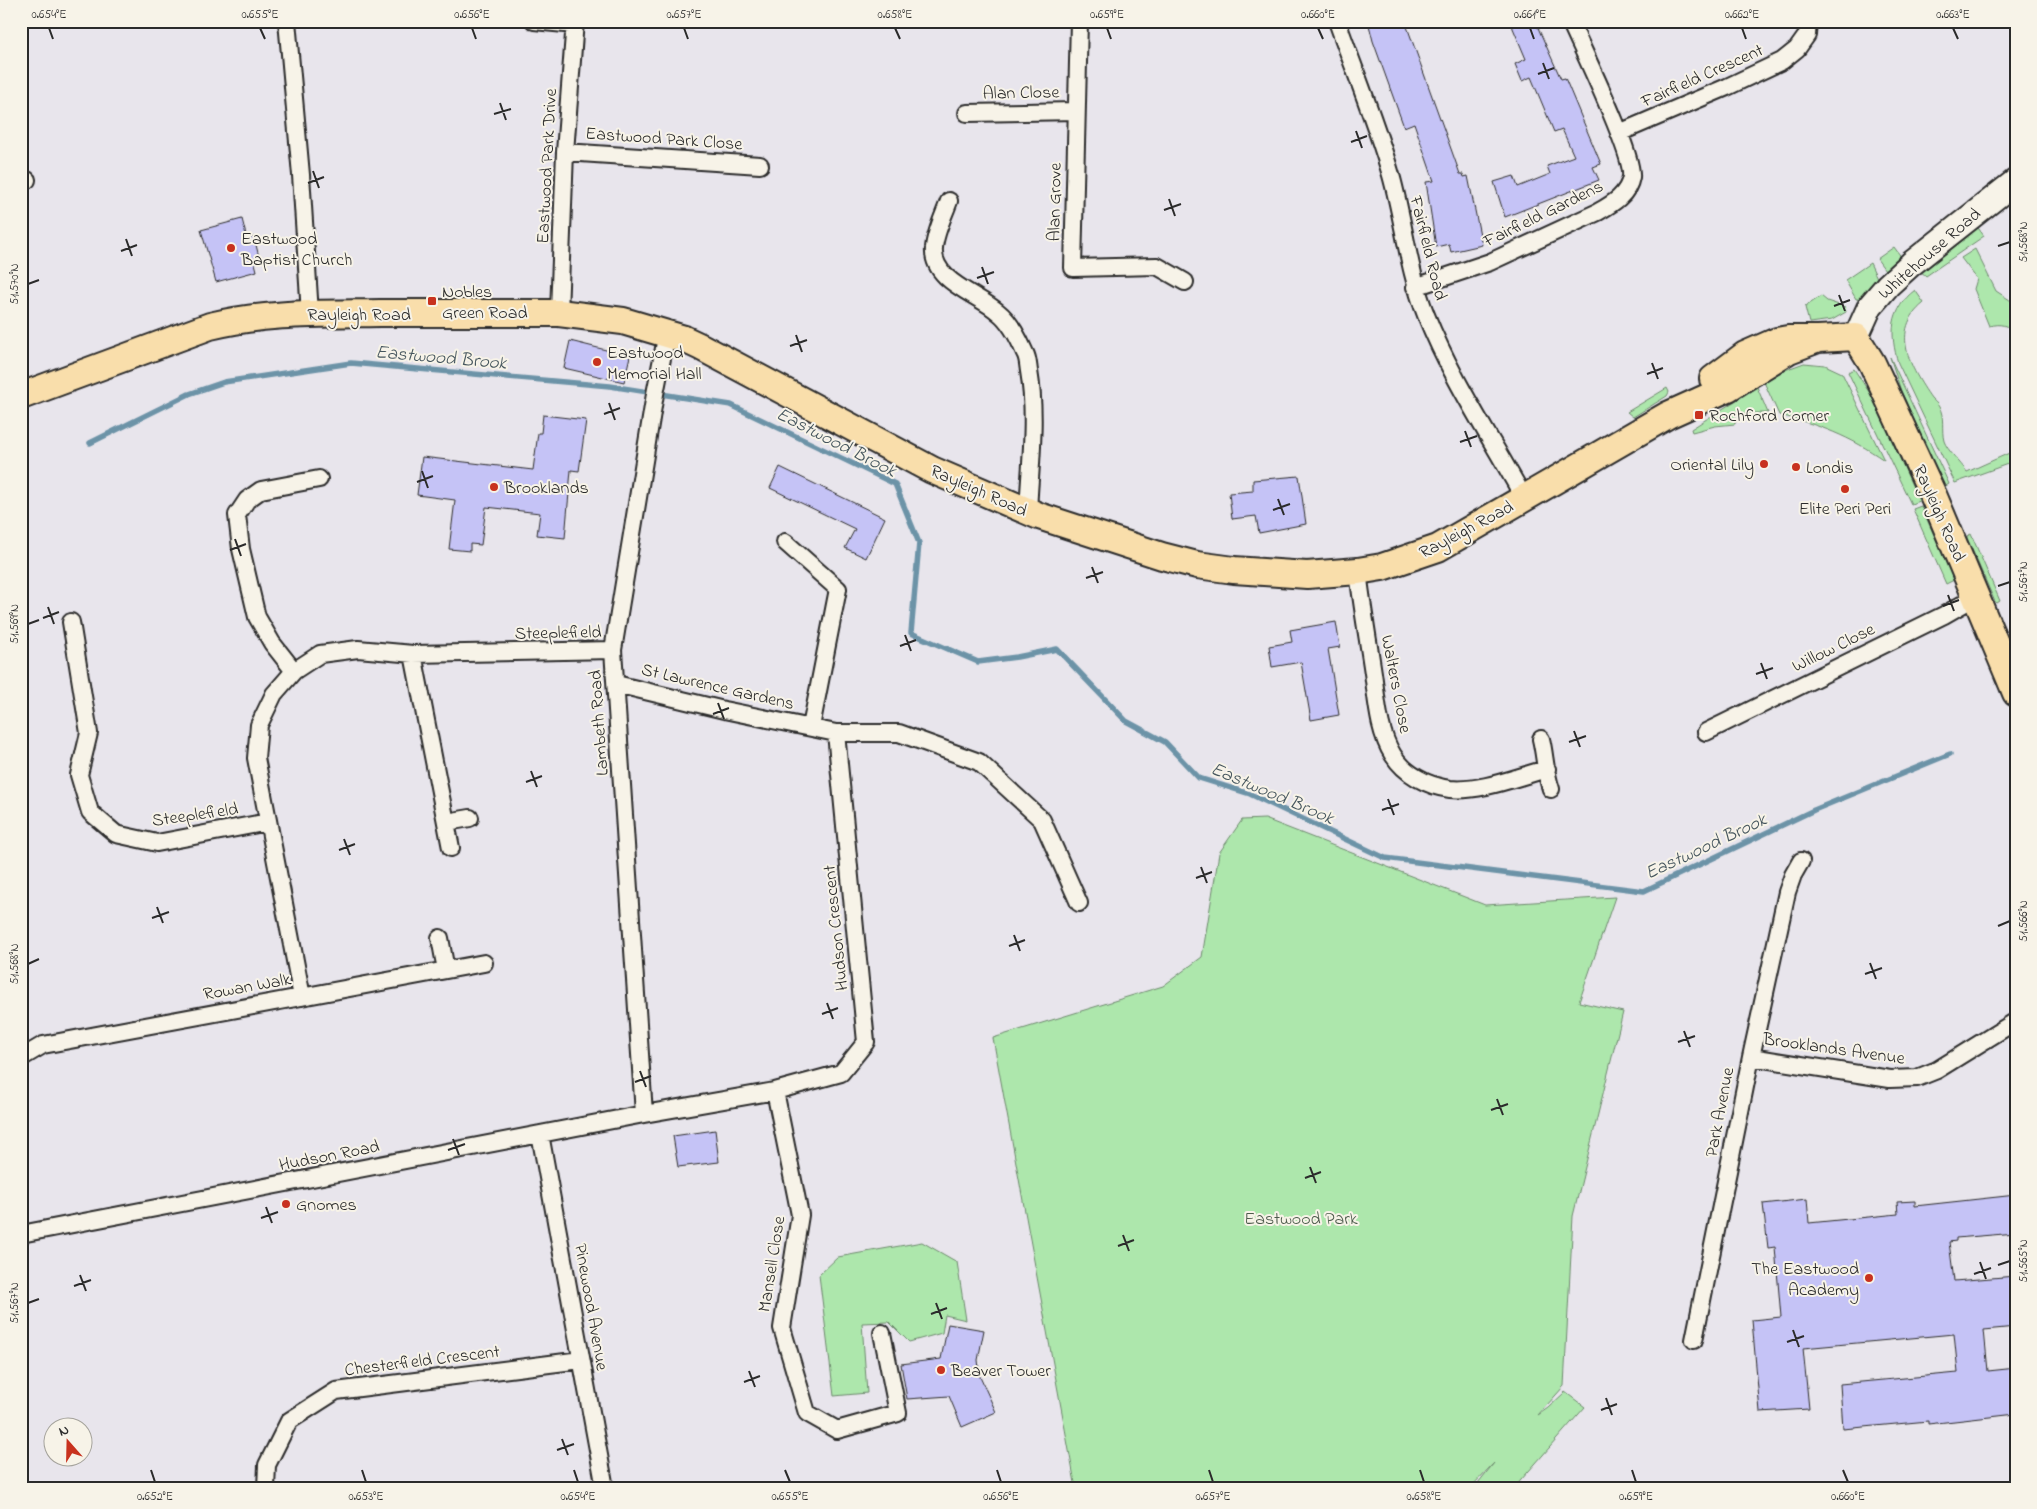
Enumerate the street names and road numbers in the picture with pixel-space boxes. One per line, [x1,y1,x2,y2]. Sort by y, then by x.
street label: Fairfield Crescent [1637,38,1768,116]
street label: Alan Close [982,80,1061,108]
street label: Eastwood Park Drive [531,87,565,244]
street label: Eastwood Park Close [584,122,744,159]
street label: Alan Grove [1042,161,1070,242]
street label: Fairfield Gardens [1479,175,1608,255]
street label: Fairfield Road [1401,193,1453,303]
street label: Whitehouse Road [1873,202,1987,307]
street label: Rayleigh Road [307,303,411,330]
street label: Rayleigh Road [925,459,1031,526]
street label: Rayleigh Road [1904,461,1971,567]
street label: Rayleigh Road [1415,495,1519,567]
street label: Willow Close [1788,617,1881,680]
street label: Steeplefield [514,620,602,648]
street label: Walters Close [1373,633,1417,737]
street label: St Lawrence Gardens [639,658,797,718]
street label: Lambeth Road [583,669,617,777]
street label: Steeplefield [150,797,240,835]
street label: Hudson Crescent [817,864,857,992]
street label: Rowan Walk [201,967,293,1008]
street label: Brooklands Avenue [1760,1027,1907,1073]
street label: Park Avenue [1700,1064,1743,1159]
street label: Hudson Road [277,1134,382,1179]
street label: Mansell Close [753,1214,794,1314]
street label: Pinewood Avenue [566,1242,614,1374]
street label: Chesterfield Crescent [343,1340,501,1384]

